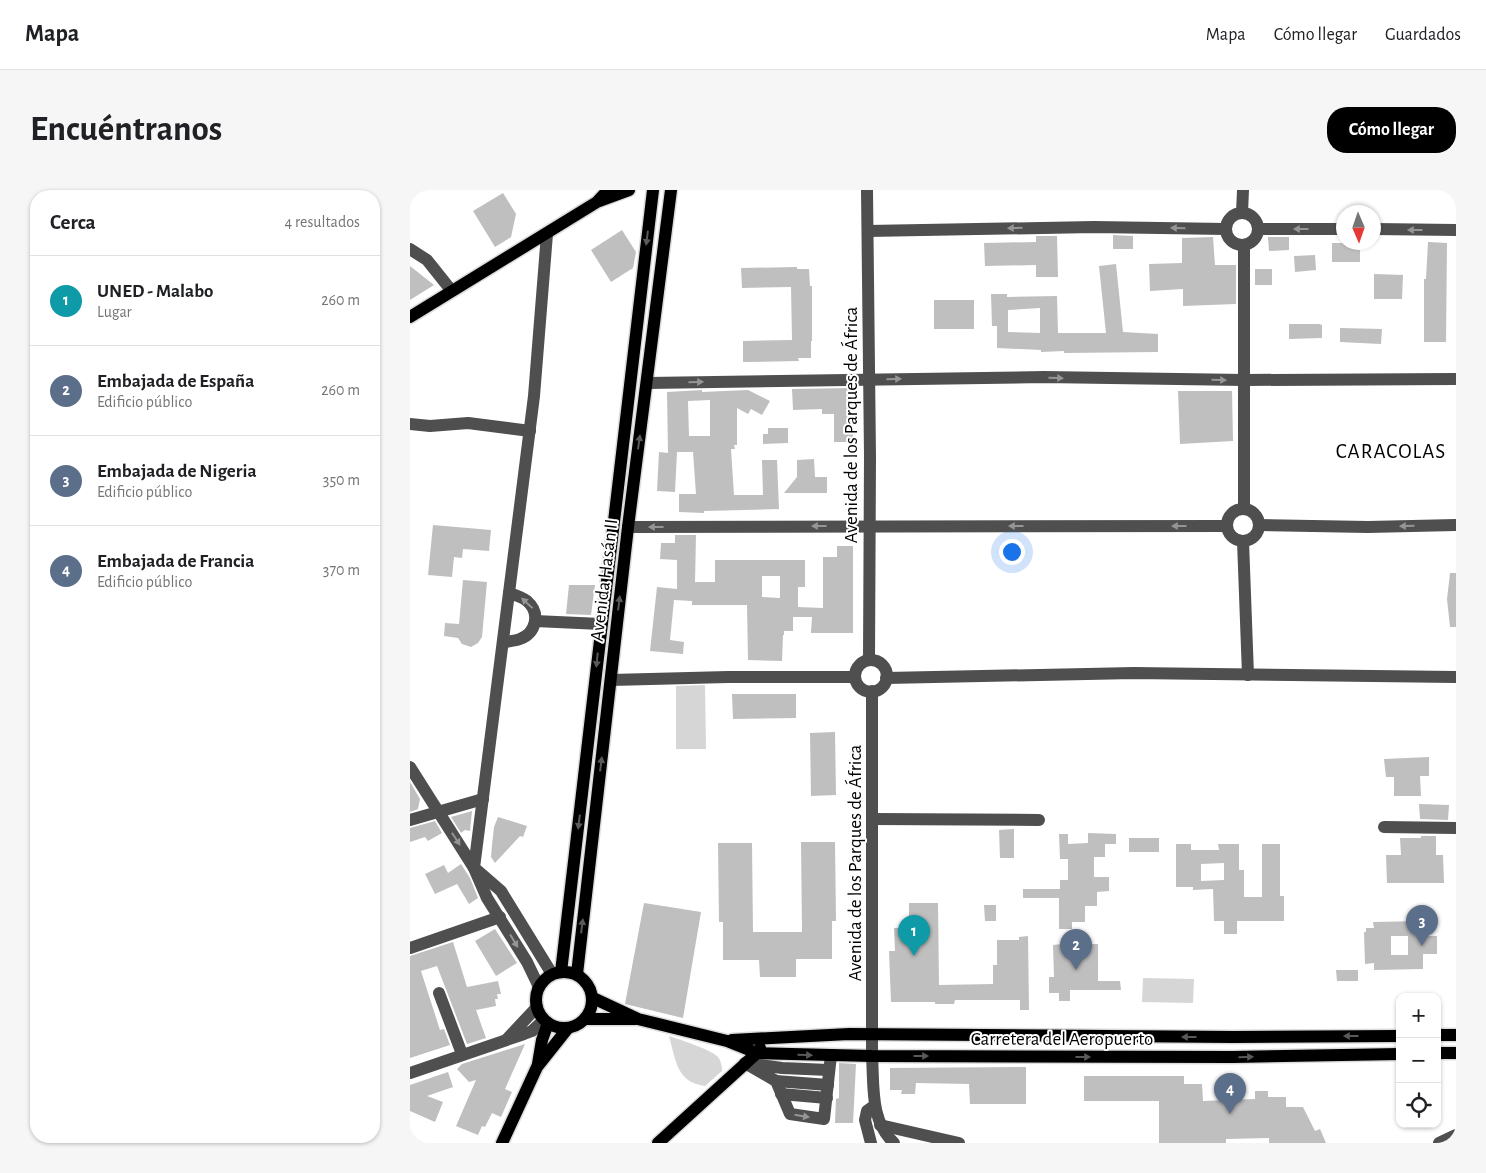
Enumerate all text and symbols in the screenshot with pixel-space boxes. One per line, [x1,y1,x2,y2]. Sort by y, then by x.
text: Mapa [25,22,79,46]
text: Mapa [1206,26,1246,44]
text: Cómo llegar [1274,26,1357,44]
text: Guardados [1385,26,1461,44]
button: Cómo llegar [1327,107,1456,153]
text: Encuéntranos [30,112,222,147]
north arrow [1336,205,1381,250]
text: Cerca [50,212,96,233]
text: 4 resultados [285,214,360,230]
one-way arrow [1007,224,1023,232]
one-way arrow [1169,224,1185,232]
one-way arrow [1293,225,1309,233]
one-way arrow [1406,226,1422,234]
one-way arrow [643,231,651,247]
text: UNED - Malabo [97,282,214,301]
text: 1 [63,292,69,308]
text: 260 m [321,292,360,308]
text: Lugar [97,304,132,320]
street label: Avenida de los Parques de África [840,306,861,543]
text: Embajada de España [97,372,254,391]
one-way arrow [1049,374,1065,382]
one-way arrow [886,375,902,383]
one-way arrow [1211,376,1227,384]
one-way arrow [689,378,705,386]
text: 2 [62,382,70,398]
text: 260 m [321,382,360,398]
text: Edificio público [97,394,192,410]
one-way arrow [635,433,643,449]
district label: CARACOLAS [1336,441,1446,462]
text: Embajada de Nigeria [97,462,257,481]
text: 3 [63,472,69,488]
text: 350 m [323,472,360,488]
text: Edificio público [97,484,192,500]
street label: Avenida Hasán II [588,518,621,643]
one-way arrow [810,522,826,530]
one-way arrow [1008,522,1024,530]
one-way arrow [1170,522,1186,530]
one-way arrow [1399,522,1415,530]
one-way arrow [648,523,664,531]
your location [999,539,1025,565]
text: Embajada de Francia [97,552,254,571]
text: 4 [62,562,70,578]
text: 370 m [323,562,360,578]
text: Edificio público [97,574,192,590]
one-way arrow [615,595,623,611]
one-way arrow [521,597,533,609]
one-way arrow [593,653,601,669]
street label: Avenida de los Parques de África [844,744,865,981]
one-way arrow [597,756,605,772]
one-way arrow [575,814,583,830]
one-way arrow [451,833,460,846]
pin: 3 [1406,905,1438,946]
pin: 1 [898,915,930,956]
one-way arrow [578,917,586,933]
pin: 2 [1060,929,1092,970]
one-way arrow [510,935,519,948]
map controls [1396,993,1441,1128]
button: + [1396,993,1441,1038]
street label: Carretera del Aeropuerto [971,1030,1153,1049]
one-way arrow [1343,1032,1359,1040]
one-way arrow [1180,1033,1196,1041]
button: − [1396,1038,1441,1083]
one-way arrow [798,1051,814,1059]
one-way arrow [913,1052,929,1060]
one-way arrow [1076,1053,1092,1061]
one-way arrow [1238,1053,1254,1061]
pin: 4 [1214,1073,1246,1114]
button: locate [1396,1083,1441,1128]
one-way arrow [794,1112,810,1120]

